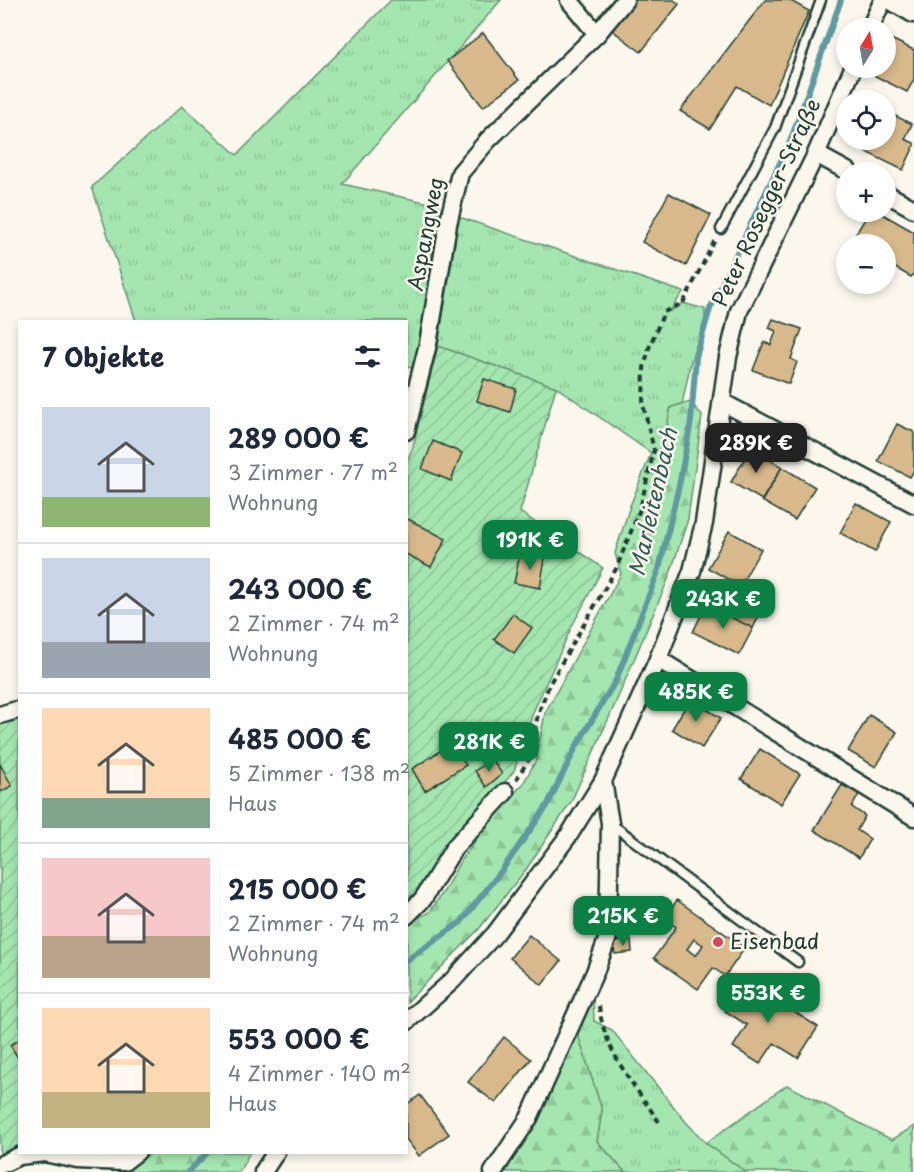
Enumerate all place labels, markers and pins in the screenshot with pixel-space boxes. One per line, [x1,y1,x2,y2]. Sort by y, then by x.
pin: 289K € [707,423,805,474]
pin: 191K € [481,520,579,571]
pin: 243K € [674,579,772,630]
pin: 485K € [647,672,745,723]
pin: 281K € [440,722,538,773]
pin: 215K € [574,896,672,947]
place label: Eisenbad [730,924,819,956]
marker: Eisenbad [711,935,725,949]
pin: 553K € [719,973,817,1024]

